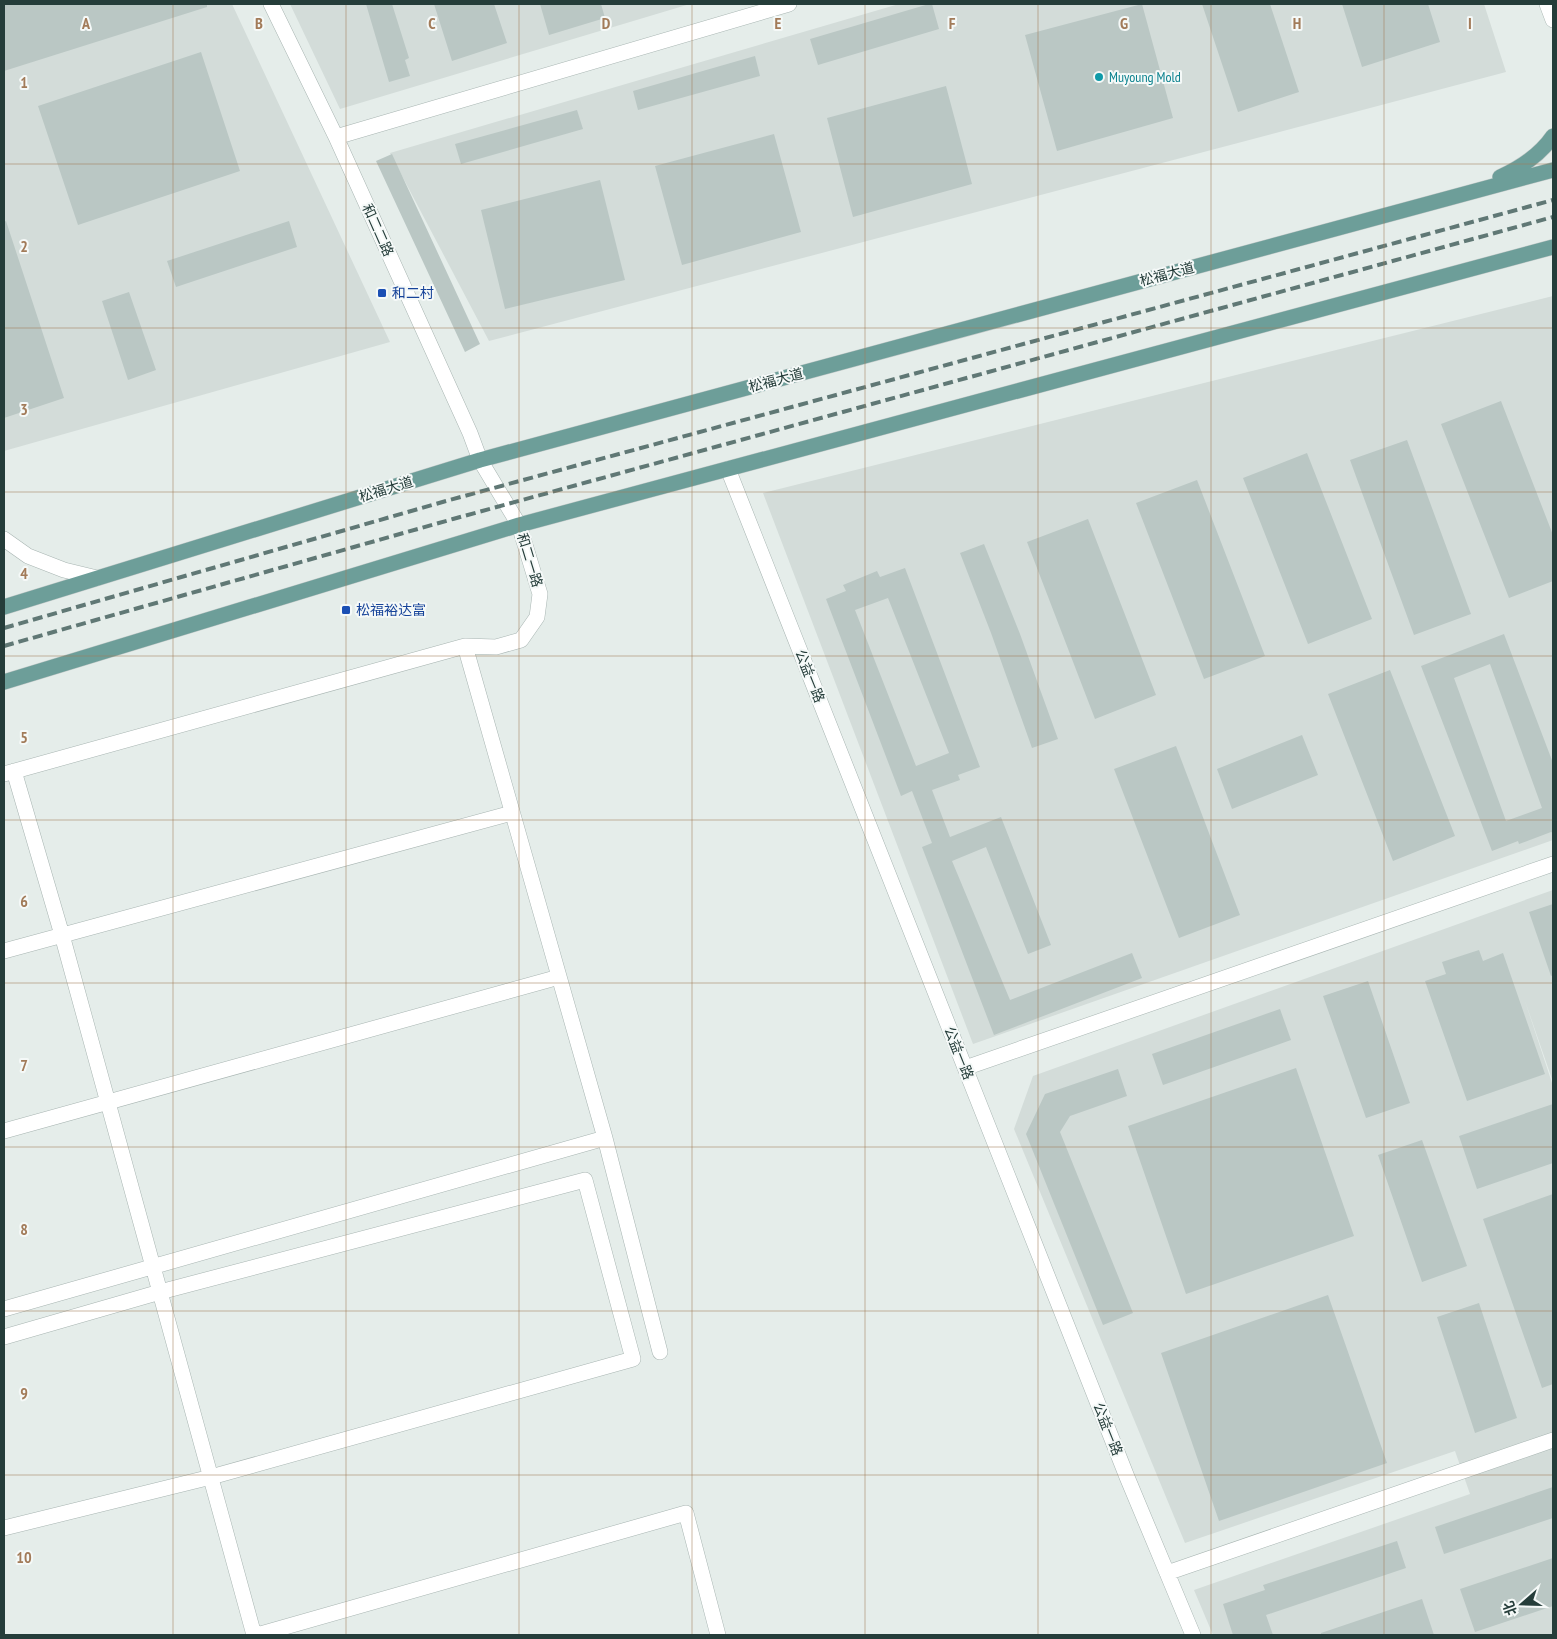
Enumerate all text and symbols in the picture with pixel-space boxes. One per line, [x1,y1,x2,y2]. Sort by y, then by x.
text: A [81,13,91,33]
text: B [255,13,263,33]
text: C [428,13,436,33]
text: D [602,13,611,33]
text: E [775,13,782,33]
text: F [949,13,956,33]
text: G [1120,13,1128,33]
text: H [1293,13,1301,33]
text: I [1468,13,1472,33]
place label: Muyoung Mold [1109,68,1181,86]
marker: Muyoung Mold [1093,71,1105,83]
text: 1 [20,72,28,92]
street label: 和二二路 [358,201,398,259]
text: 2 [20,236,28,256]
street label: 松福大道 [1138,258,1196,290]
place label: 和二村 [392,284,434,302]
marker: 和二村 [376,287,388,299]
street label: 松福大道 [747,364,805,396]
text: 3 [20,399,28,419]
street label: 松福大道 [357,472,415,506]
street label: 和二一路 [513,531,547,589]
text: 4 [20,563,28,583]
place label: 松福裕达富 [356,601,426,619]
marker: 松福裕达富 [340,604,352,616]
street label: 公益一路 [791,647,829,705]
text: 5 [20,727,28,747]
text: 6 [20,891,28,911]
street label: 公益一路 [940,1024,978,1082]
text: 7 [20,1055,28,1075]
text: 8 [20,1219,28,1239]
text: 9 [20,1383,28,1403]
street label: 公益一路 [1089,1400,1127,1458]
text: 10 [16,1547,32,1567]
north arrow [1497,1579,1547,1629]
text: 北 [1499,1599,1521,1618]

